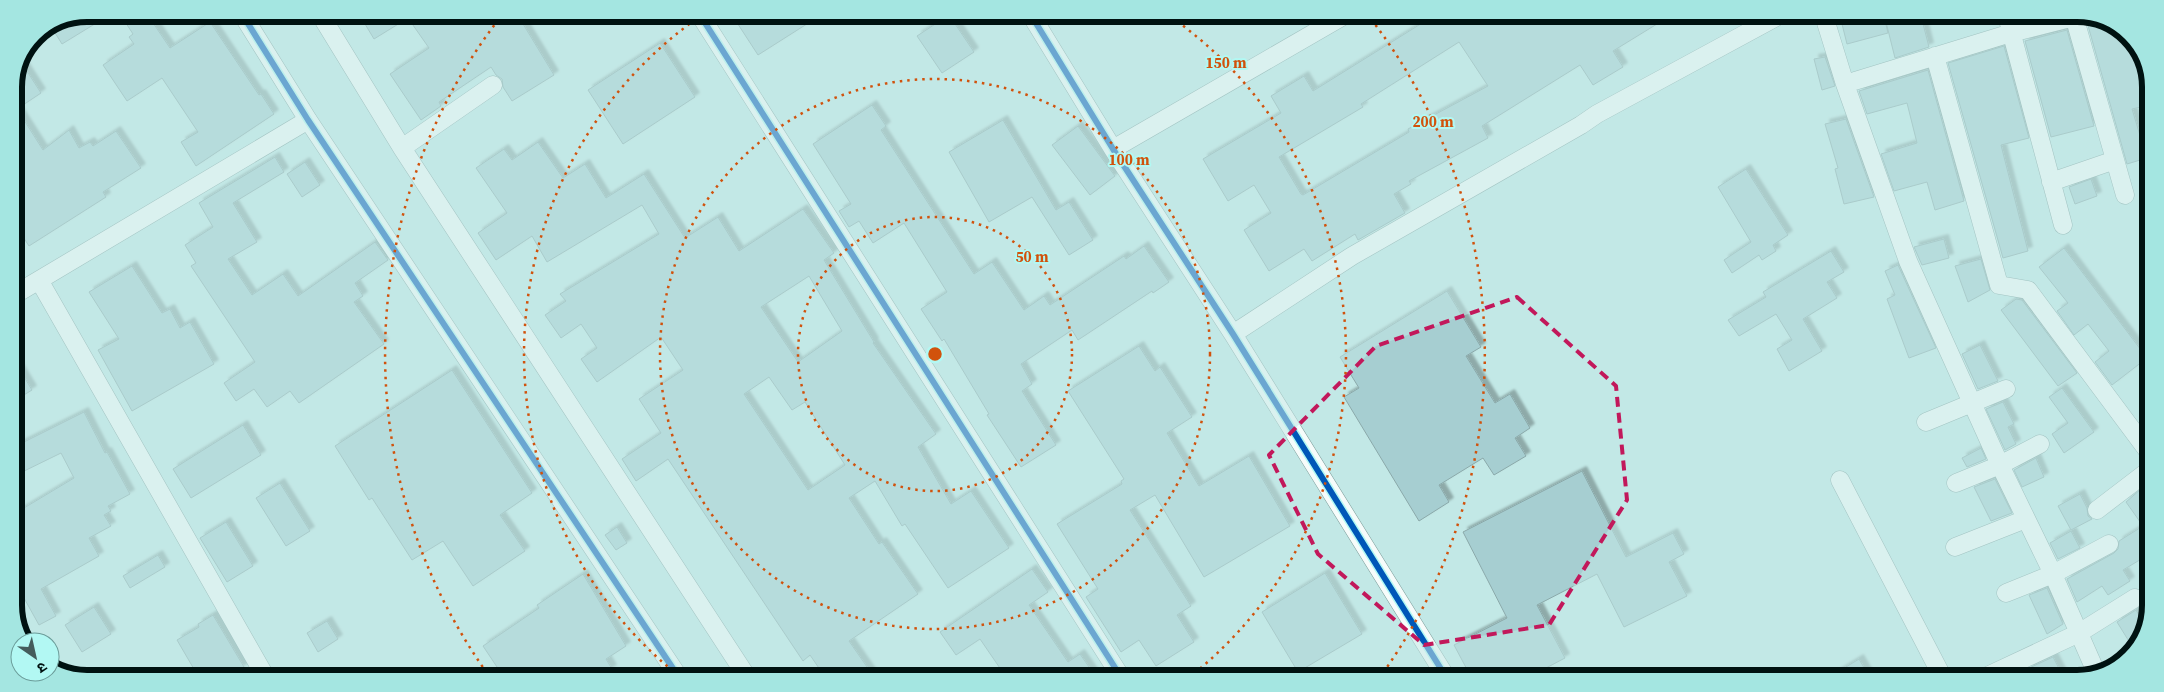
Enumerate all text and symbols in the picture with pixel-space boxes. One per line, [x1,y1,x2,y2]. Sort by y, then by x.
text: 150 m [1205,52,1247,73]
text: 200 m [1412,111,1454,132]
text: 100 m [1108,149,1150,170]
text: 50 m [1015,246,1049,267]
centre of rings [926,345,944,363]
north arrow [10,632,60,682]
text: उ [33,657,51,679]

